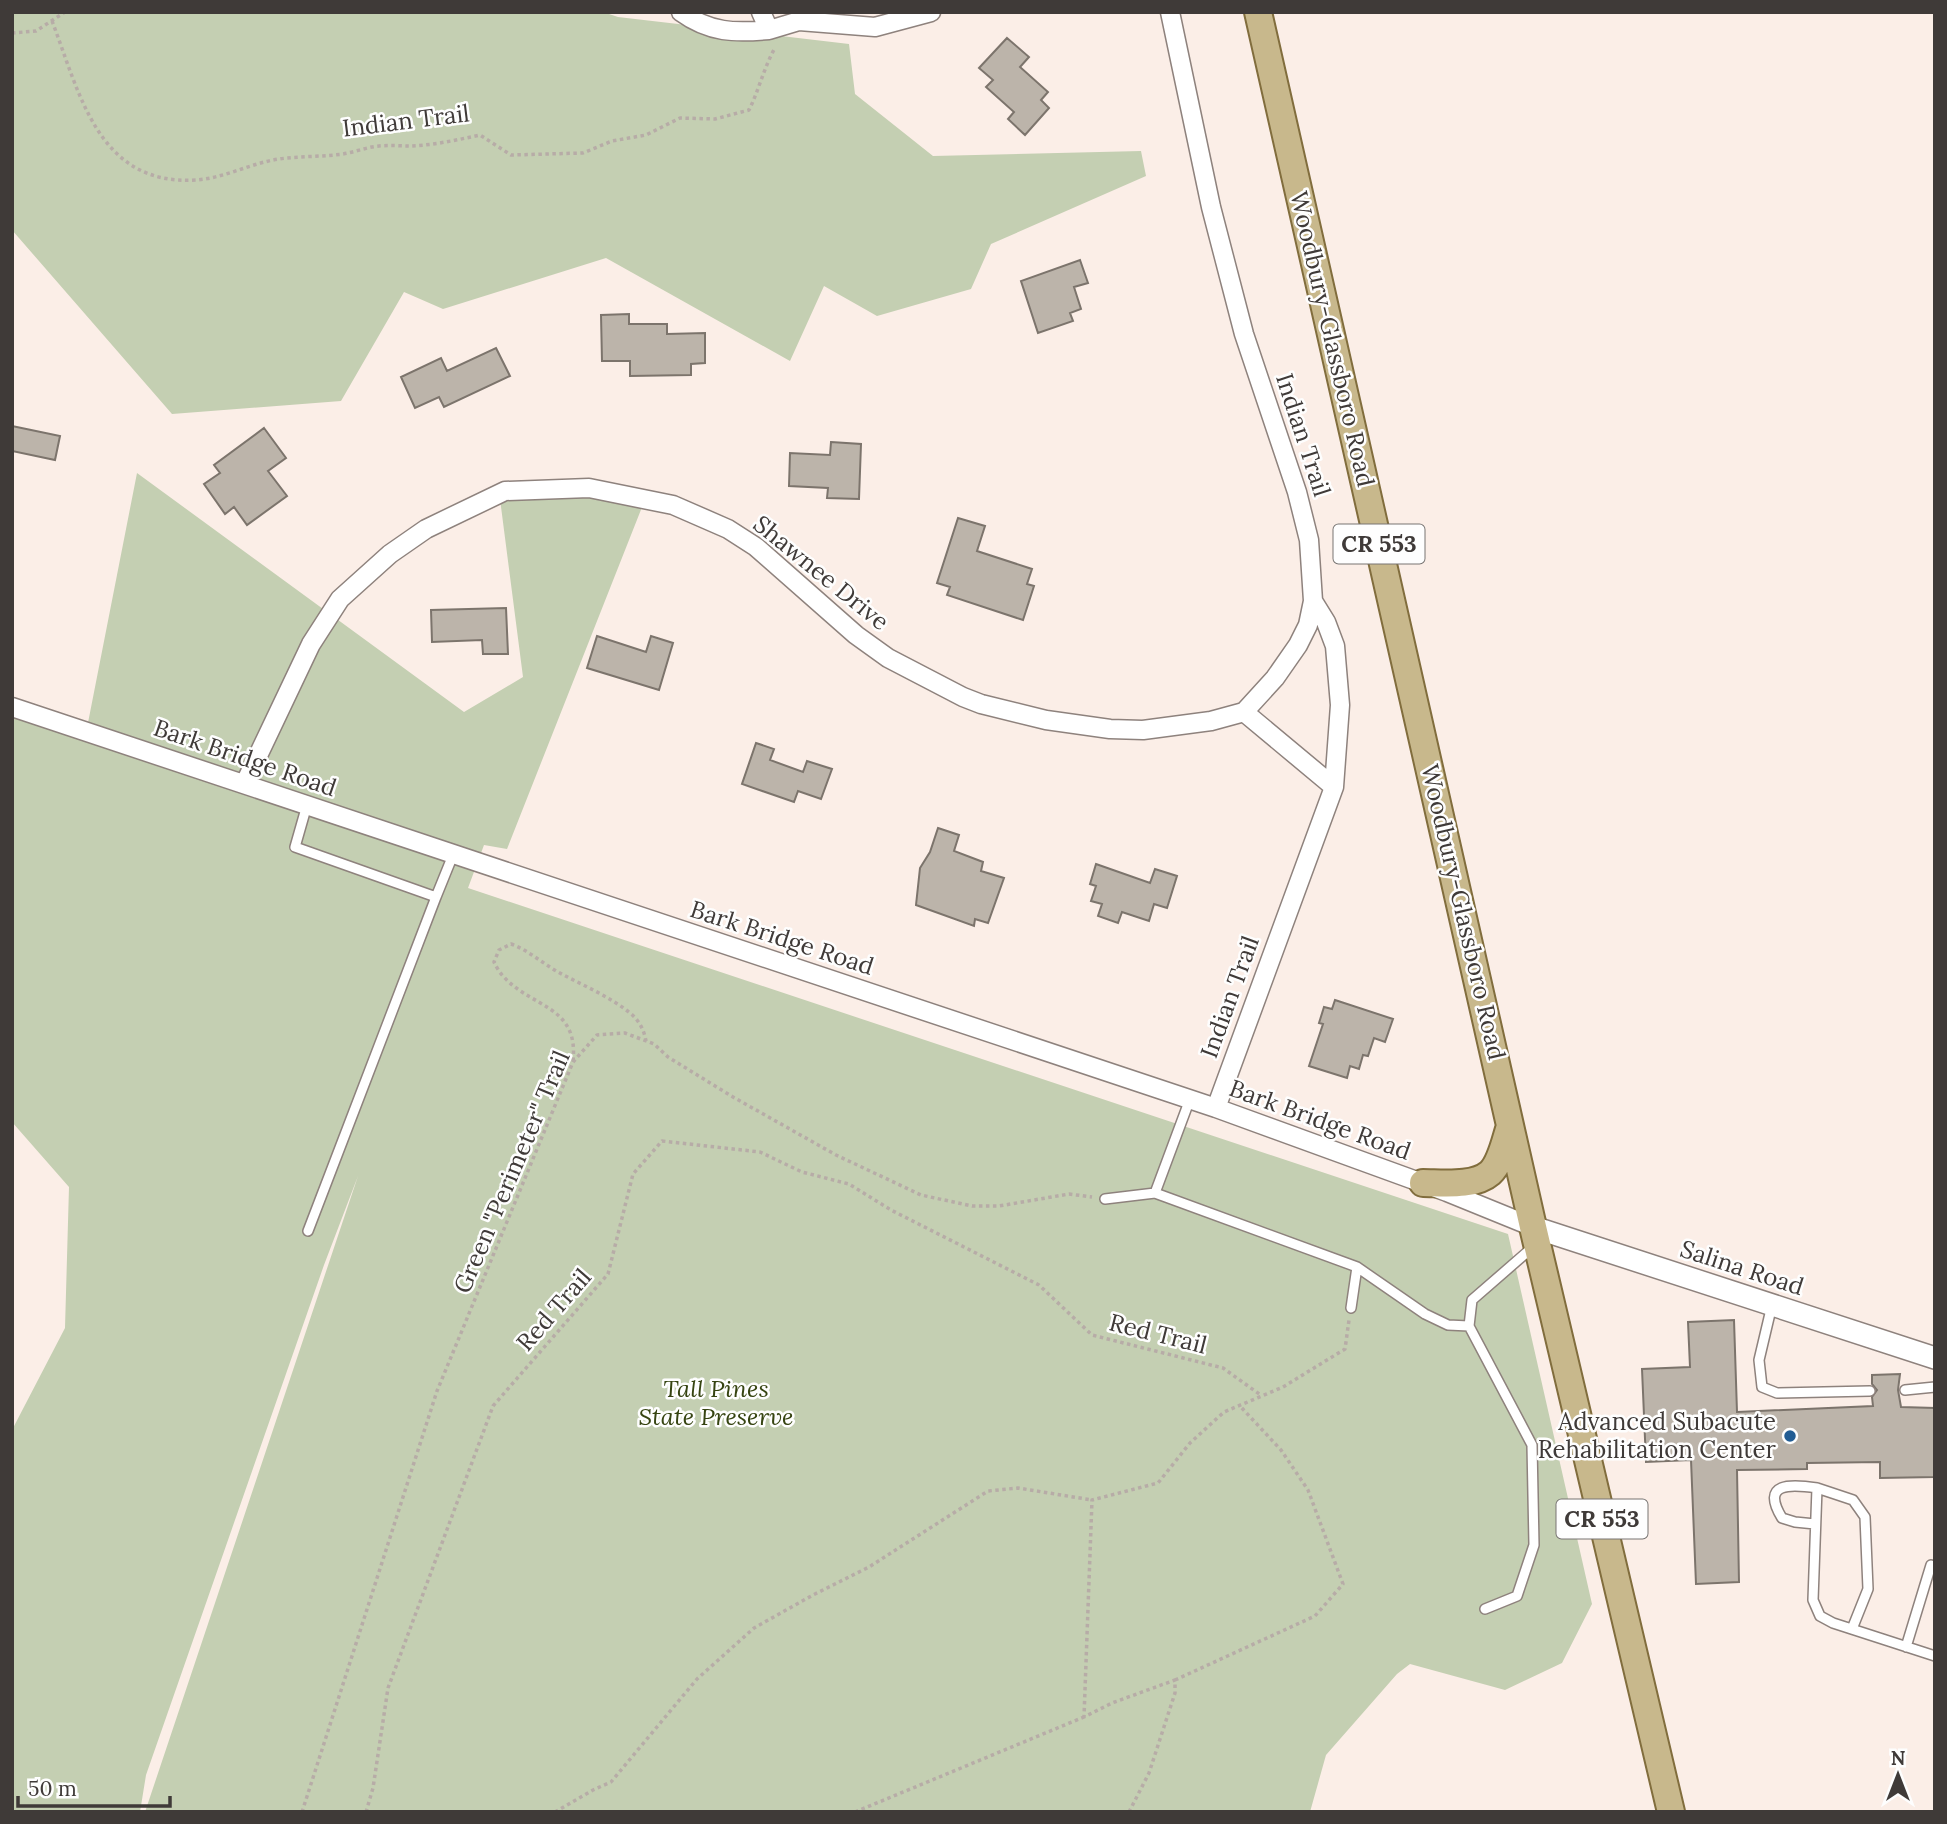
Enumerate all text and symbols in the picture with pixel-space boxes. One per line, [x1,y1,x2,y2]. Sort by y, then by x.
street label: Indian Trail [341,97,471,144]
street label: Woodbury-Glassboro Road [1283,188,1382,490]
street label: Indian Trail [1269,369,1338,500]
street label: Shawnee Drive [747,508,896,637]
road number: CR 553 [1334,524,1424,564]
street label: Bark Bridge Road [150,712,341,803]
street label: Woodbury-Glassboro Road [1414,761,1513,1063]
street label: Bark Bridge Road [686,893,878,982]
street label: Indian Trail [1193,932,1266,1062]
street label: Green "Perimeter" Trail [446,1046,577,1298]
street label: Bark Bridge Road [1225,1072,1415,1167]
street label: Salina Road [1676,1233,1808,1302]
street label: Red Trail [509,1262,598,1357]
street label: Red Trail [1106,1306,1210,1361]
park label: Tall Pines State Preserve [638,1373,794,1432]
place label: Advanced Subacute Rehabilitation Center [1538,1406,1777,1465]
marker: Advanced Subacute Rehabilitation Center [1782,1428,1798,1444]
road number: CR 553 [1556,1500,1648,1538]
north arrow [1863,1740,1933,1810]
text: N [1891,1746,1906,1770]
scale bar [18,1764,170,1808]
text: 50 m [28,1775,77,1802]

